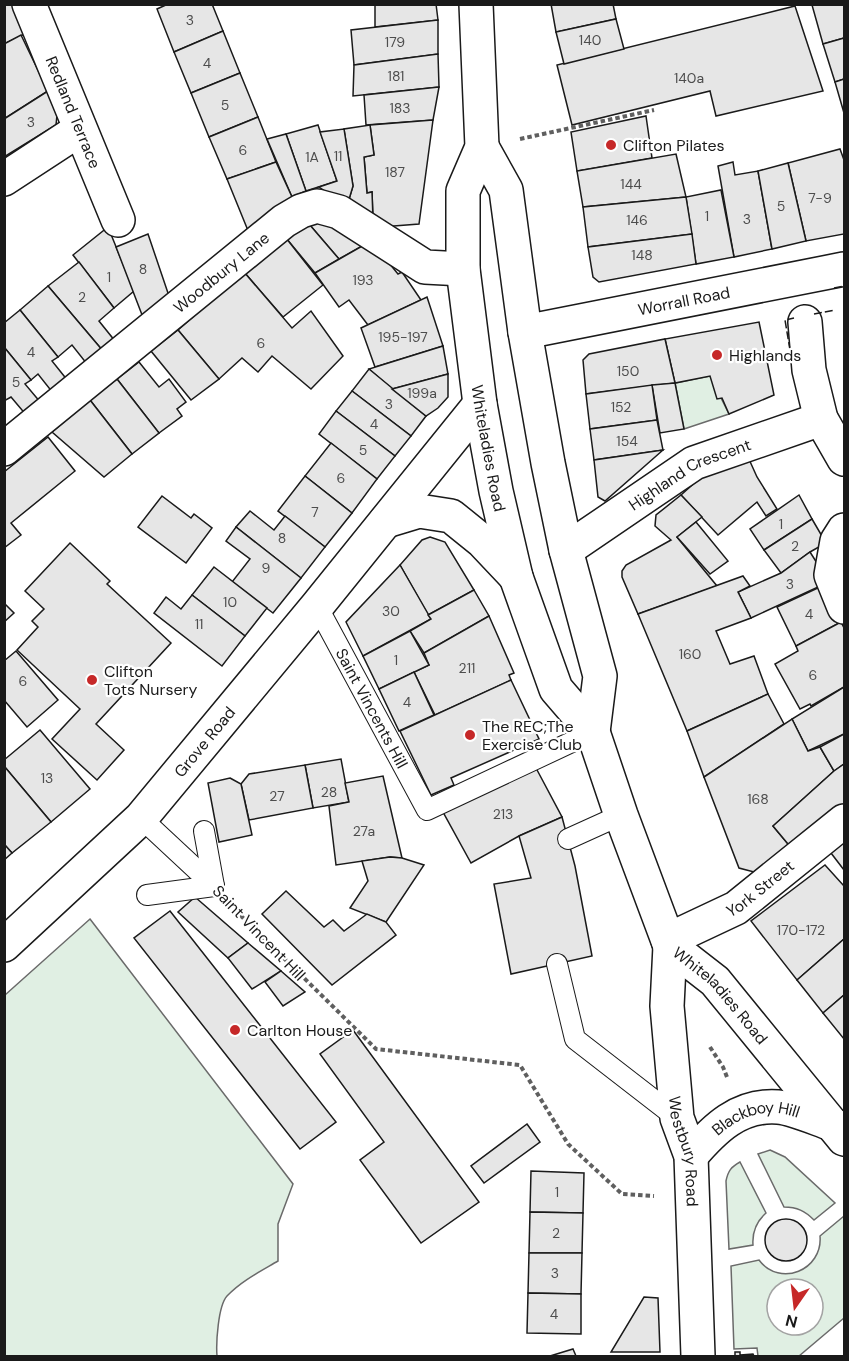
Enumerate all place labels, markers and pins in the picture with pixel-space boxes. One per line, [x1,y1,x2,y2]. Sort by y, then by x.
place label: Clifton Pilates [623,135,725,156]
marker: Clifton Pilates [604,138,618,152]
place label: Highlands [729,345,801,366]
marker: Highlands [710,348,724,362]
place label: Clifton Tots Nursery [104,661,197,700]
marker: Clifton Tots Nursery [85,673,99,687]
place label: The REC;The Exercise Club [482,716,582,755]
marker: The REC;The Exercise Club [463,728,477,742]
place label: Carlton House [247,1020,352,1041]
marker: Carlton House [228,1023,242,1037]

